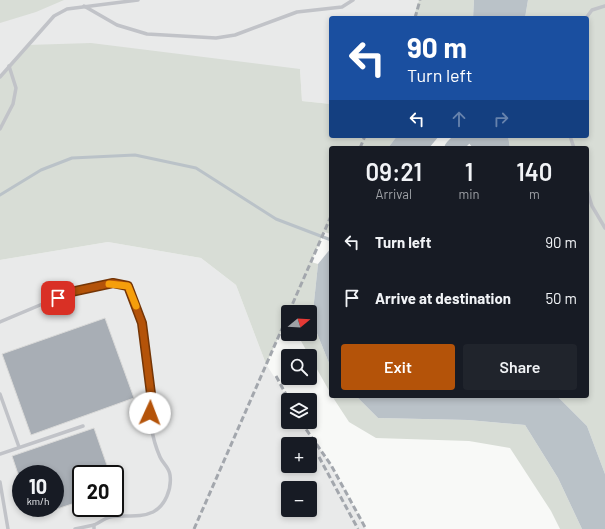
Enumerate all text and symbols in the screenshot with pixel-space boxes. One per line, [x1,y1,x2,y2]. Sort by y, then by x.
text: 90 m [407,30,467,64]
icon: left [341,32,393,84]
text: Turn left [407,64,473,86]
icon: left [406,108,428,130]
icon: ahead [448,108,470,130]
icon: right [490,108,512,130]
text: 09:21 [366,157,422,186]
text: 1 [465,157,473,186]
text: 140 [516,157,552,186]
text: Arrival [376,186,412,202]
text: min [459,186,480,202]
text: m [529,186,540,202]
icon: left [341,231,363,253]
text: Turn left [375,233,431,251]
text: 90 m [545,233,577,251]
pin [41,281,75,315]
icon: arrive [47,287,69,309]
icon: arrive [341,287,363,309]
text: Arrive at destination [375,289,511,307]
text: 50 m [545,289,577,307]
north arrow [281,305,317,341]
map controls [281,305,317,517]
button: Exit [341,344,455,390]
button: Share [463,344,577,390]
button: search [281,349,317,385]
position arrow [129,392,171,434]
button: layers [281,393,317,429]
button: + [281,437,317,473]
speed limit sign: 20 [72,465,124,517]
text: 10 [29,474,47,498]
button: − [281,481,317,517]
text: km/h [27,495,49,507]

